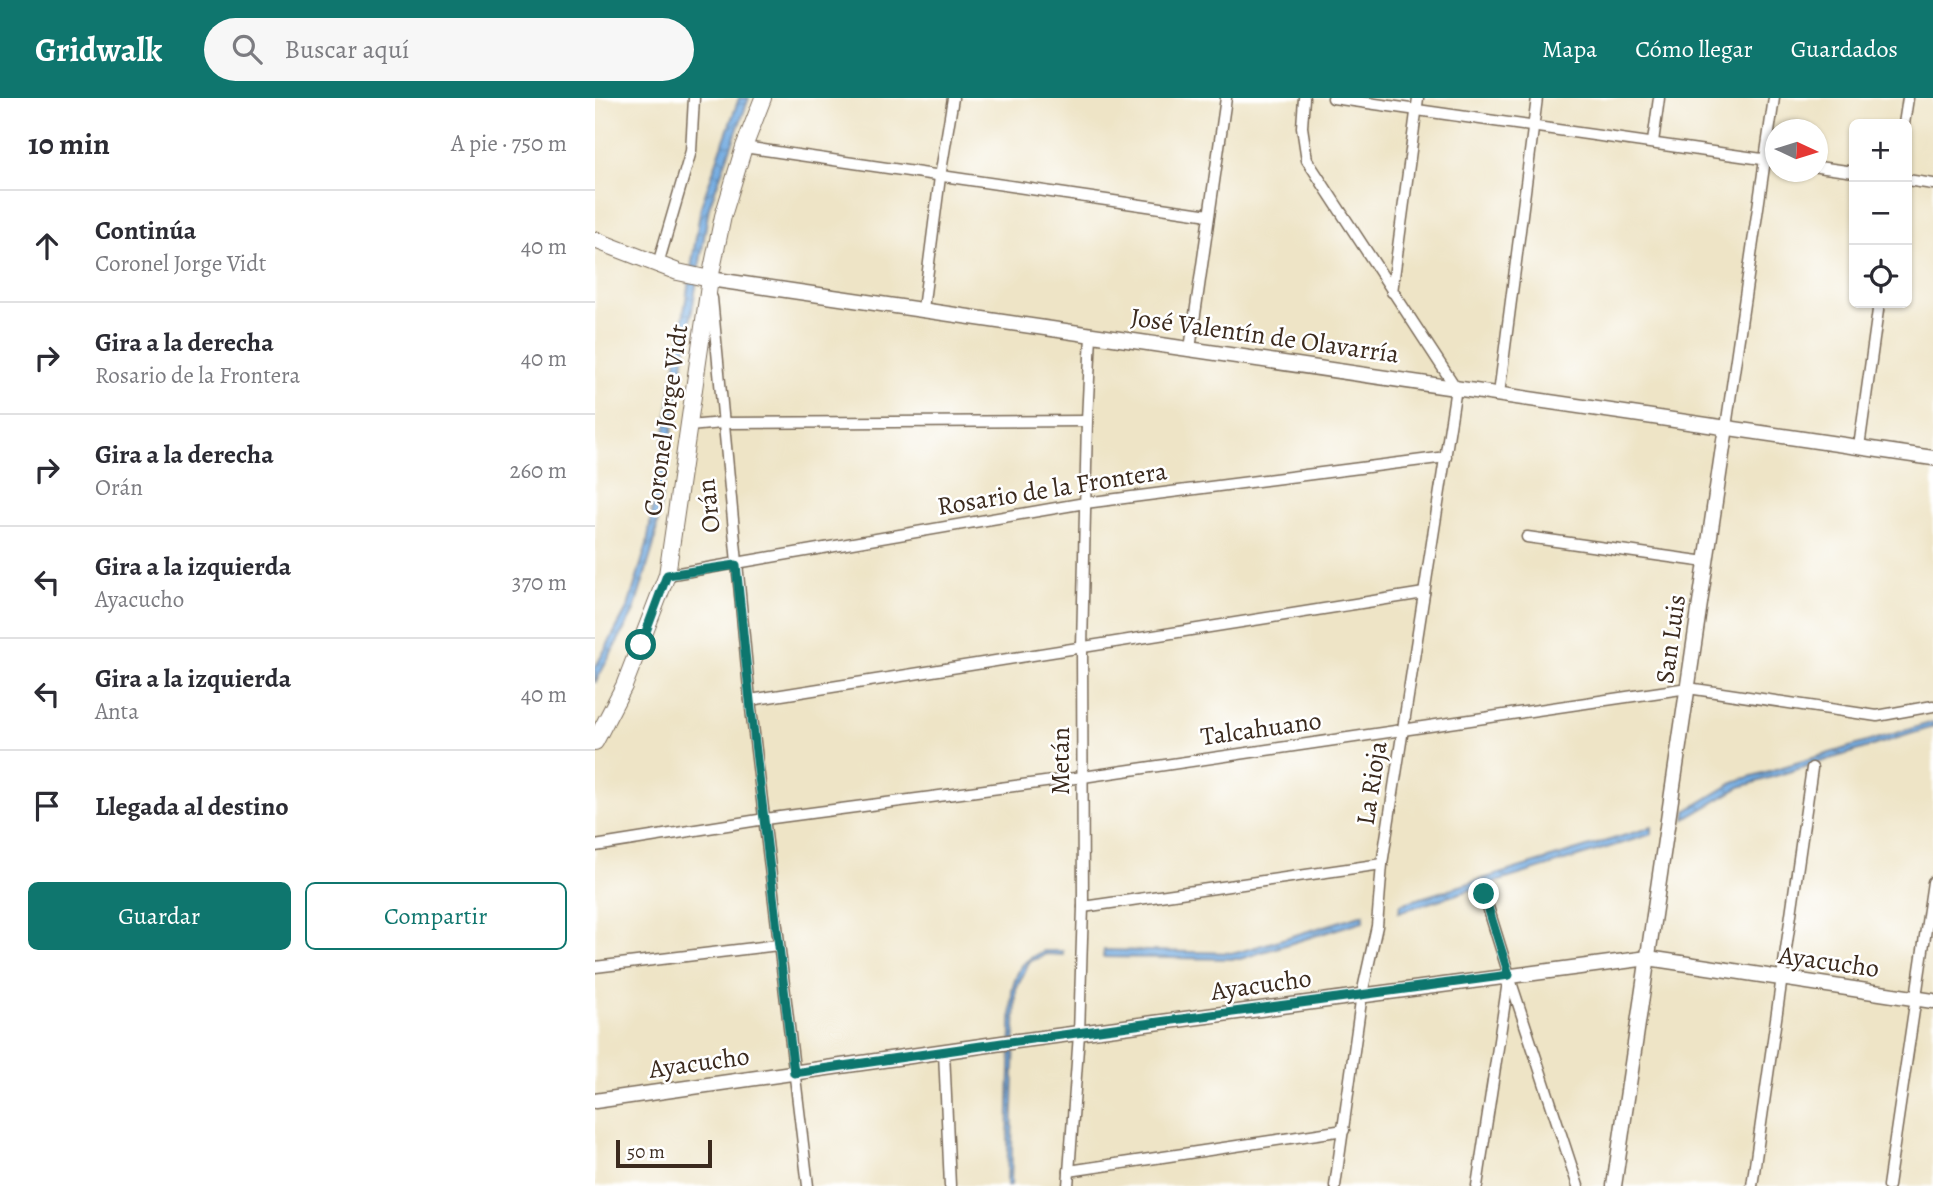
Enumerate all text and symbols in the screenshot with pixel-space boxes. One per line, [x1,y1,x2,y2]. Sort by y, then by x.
search box [204,18,694,81]
text: Gridwalk [35,27,162,72]
icon: search [228,30,266,68]
text: Buscar aquí [284,32,409,67]
text: Mapa [1542,33,1597,65]
text: Cómo llegar [1635,33,1753,65]
text: Guardados [1791,33,1898,65]
north arrow [1765,119,1828,182]
map controls [1849,119,1912,308]
button: + [1849,119,1912,182]
text: 10 min [28,124,110,164]
text: A pie · 750 m [451,128,567,159]
button: − [1849,182,1912,245]
text: Continúa [95,213,196,248]
icon: ahead [28,227,66,265]
text: 40 m [521,231,567,262]
button: locate [1849,245,1912,308]
text: Coronel Jorge Vidt [95,248,266,279]
street label: José Valentín de Olavarría [1129,299,1401,372]
street label: Coronel Jorge Vidt [635,321,696,518]
text: Gira a la derecha [95,325,274,360]
icon: right [28,339,66,377]
text: 40 m [521,343,567,374]
text: Rosario de la Frontera [95,360,300,391]
text: Gira a la derecha [95,437,274,472]
icon: right [28,451,66,489]
street label: Rosario de la Frontera [935,453,1169,524]
text: 260 m [509,455,567,486]
text: Orán [95,472,143,503]
street label: Orán [688,477,729,535]
text: Gira a la izquierda [95,549,291,584]
icon: left [28,563,66,601]
text: 370 m [512,567,567,598]
text: Ayacucho [95,584,184,615]
street label: San Luis [1647,592,1694,686]
route start [625,629,656,660]
text: Gira a la izquierda [95,661,291,696]
icon: left [28,675,66,713]
text: 40 m [521,679,567,710]
text: Anta [95,696,139,727]
street label: Talcahuano [1198,703,1324,754]
street label: Metán [1043,727,1078,795]
street label: La Rioja [1348,738,1395,828]
icon: arrive [28,787,66,825]
text: Llegada al destino [95,789,289,824]
route end [1468,878,1499,909]
button: Guardar [28,882,291,950]
button: Compartir [305,882,567,950]
street label: Ayacucho [1776,937,1881,986]
street label: Ayacucho [1208,960,1314,1009]
street label: Ayacucho [646,1038,752,1087]
scale bar [616,1137,712,1169]
text: 50 m [627,1139,665,1165]

